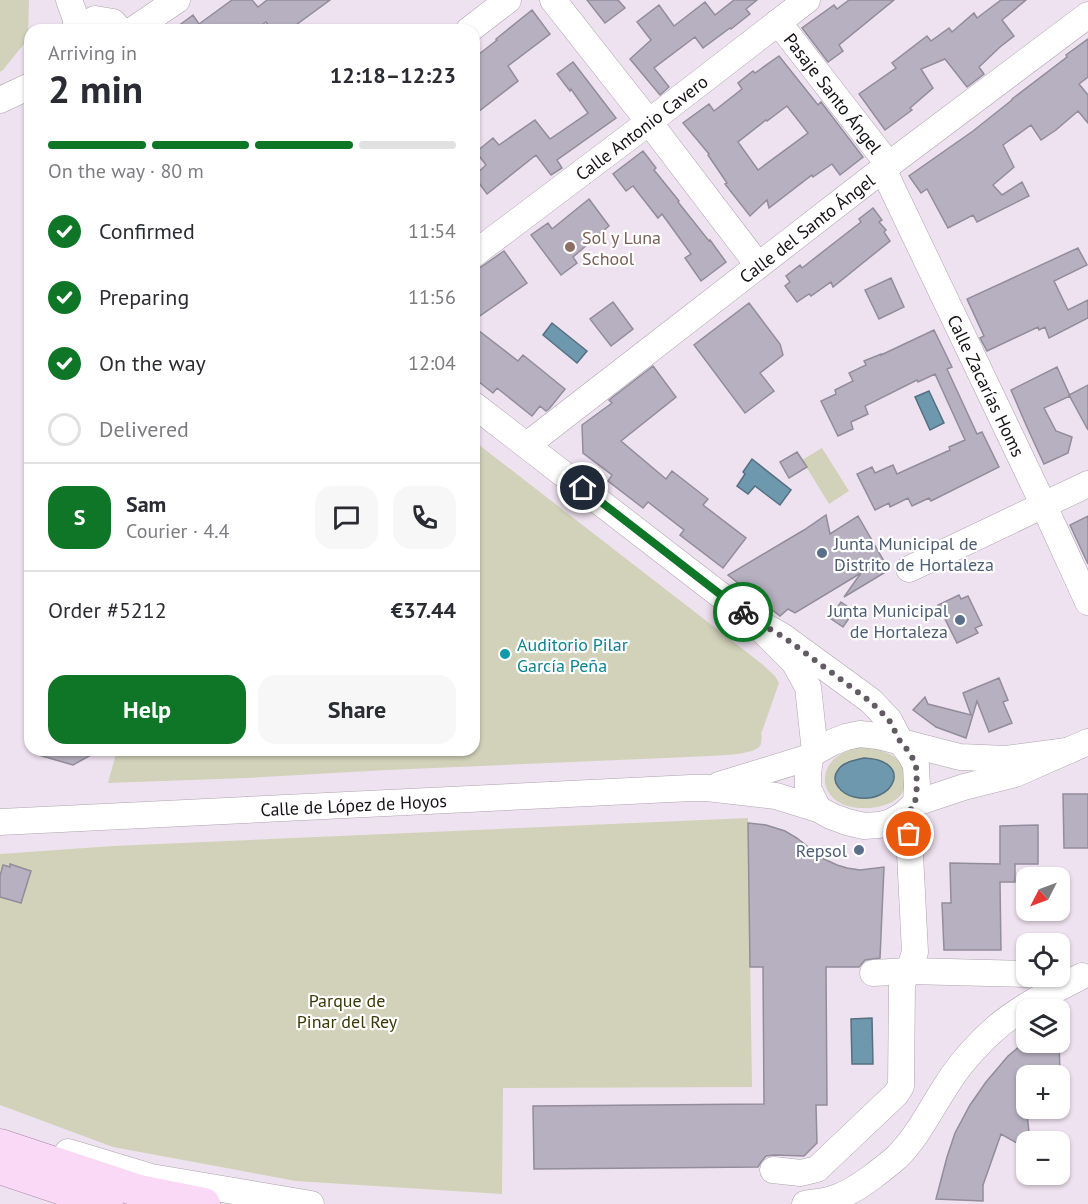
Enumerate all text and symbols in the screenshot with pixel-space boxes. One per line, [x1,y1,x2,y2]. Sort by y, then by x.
street label: Pasaje Santo Ángel [779,28,888,159]
text: Arriving in [48,40,137,66]
text: 12:18–12:23 [330,61,456,89]
text: 2 min [48,63,143,114]
street label: Calle Antonio Cavero [571,70,712,185]
text: On the way · 80 m [48,158,204,184]
street label: Calle del Santo Ángel [735,168,880,288]
icon: check [48,215,81,248]
text: Confirmed [99,217,195,245]
text: 11:54 [408,218,456,244]
place label: Sol y Luna School [582,226,661,270]
marker: Sol y Luna School [563,240,577,254]
icon: check [48,281,81,314]
text: Preparing [99,283,189,311]
text: 11:56 [408,284,456,310]
street label: Calle Zacarías Homs [943,311,1030,460]
icon: check [48,347,81,380]
text: On the way [99,349,206,377]
text: 12:04 [408,350,456,376]
text: Delivered [99,415,189,443]
pin [557,462,608,513]
icon: home [566,471,599,504]
button: chat [315,486,378,549]
button: phone [393,486,456,549]
text: Sam [126,490,166,518]
text: S [74,503,85,531]
text: Courier · 4.4 [126,518,229,544]
place label: Junta Municipal de Distrito de Hortaleza [833,532,994,576]
marker: Junta Municipal de Distrito de Hortaleza [815,546,829,560]
courier [713,582,773,642]
text: Order #5212 [48,596,167,624]
text: €37.44 [391,596,456,624]
icon: bike [727,596,760,629]
place label: Junta Municipal de Hortaleza [827,599,949,643]
marker: Junta Municipal de Hortaleza [953,613,967,627]
place label: Auditorio Pilar García Peña [517,633,628,677]
marker: Auditorio Pilar García Peña [498,647,512,661]
button: Help [48,675,246,744]
button: Share [258,675,456,744]
street label: Calle de López de Hoyos [260,789,447,821]
pin [883,808,934,859]
icon: bag [892,817,925,850]
place label: Repsol [796,839,848,862]
marker: Repsol [852,843,866,857]
north arrow [1016,867,1070,921]
map controls [1016,867,1070,1185]
button: locate [1016,933,1070,987]
park label: Parque de Pinar del Rey [297,989,398,1033]
button: layers [1016,999,1070,1053]
button: + [1016,1065,1070,1119]
button: − [1016,1131,1070,1185]

